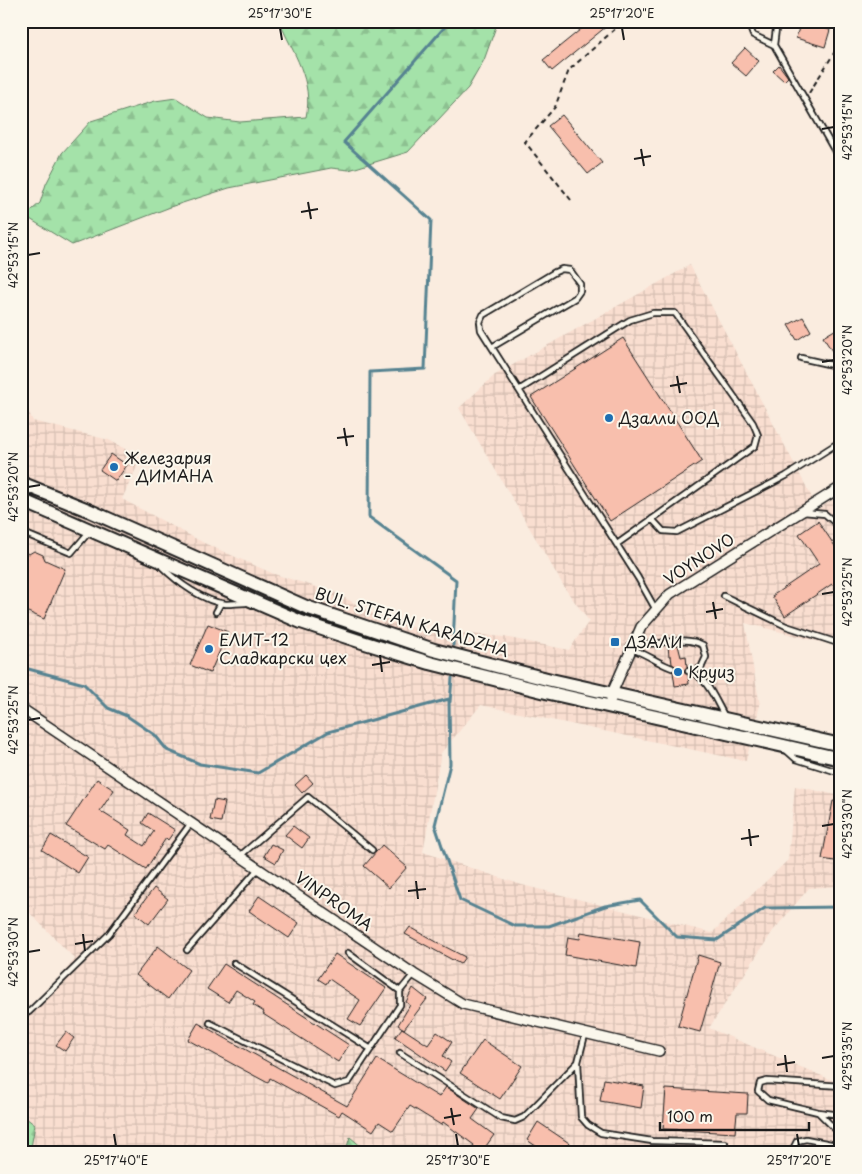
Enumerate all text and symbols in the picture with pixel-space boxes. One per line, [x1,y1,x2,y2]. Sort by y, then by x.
text: 25°17'30"E [248,4,312,22]
text: 25°17'20"E [589,4,655,22]
text: 42°53'15"N [838,94,856,160]
text: 42°53'15"N [4,222,22,288]
text: 42°53'20"N [838,325,856,395]
place label: Дзалли ООД [618,405,720,429]
marker: Дзалли ООД [603,412,615,424]
place label: Железария - ДИМАНА [124,445,213,487]
text: 42°53'20"N [4,452,22,522]
marker: Железария - ДИМАНА [108,461,120,473]
street label: VOYNOVO [658,526,739,590]
text: 42°53'25"N [838,557,856,627]
street label: BUL. STEFAN KARADZHA [313,580,512,662]
place label: ЕЛИТ-12 Сладкарски цех [219,627,347,669]
place label: ДЗАЛИ [624,629,683,653]
marker: ДЗАЛИ [609,636,621,648]
marker: ЕЛИТ-12 Сладкарски цех [203,643,215,655]
place label: Круиз [688,659,735,683]
marker: Круиз [672,666,684,678]
text: 42°53'25"N [4,685,22,755]
text: 42°53'30"N [838,789,856,859]
street label: VINPROMA [291,865,379,936]
text: 42°53'30"N [4,917,22,987]
text: 42°53'35"N [838,1022,856,1090]
scale bar [660,1099,808,1131]
text: 100 m [667,1104,713,1127]
text: 25°17'40"E [84,1151,148,1169]
text: 25°17'30"E [426,1151,490,1169]
text: 25°17'20"E [766,1151,832,1169]

